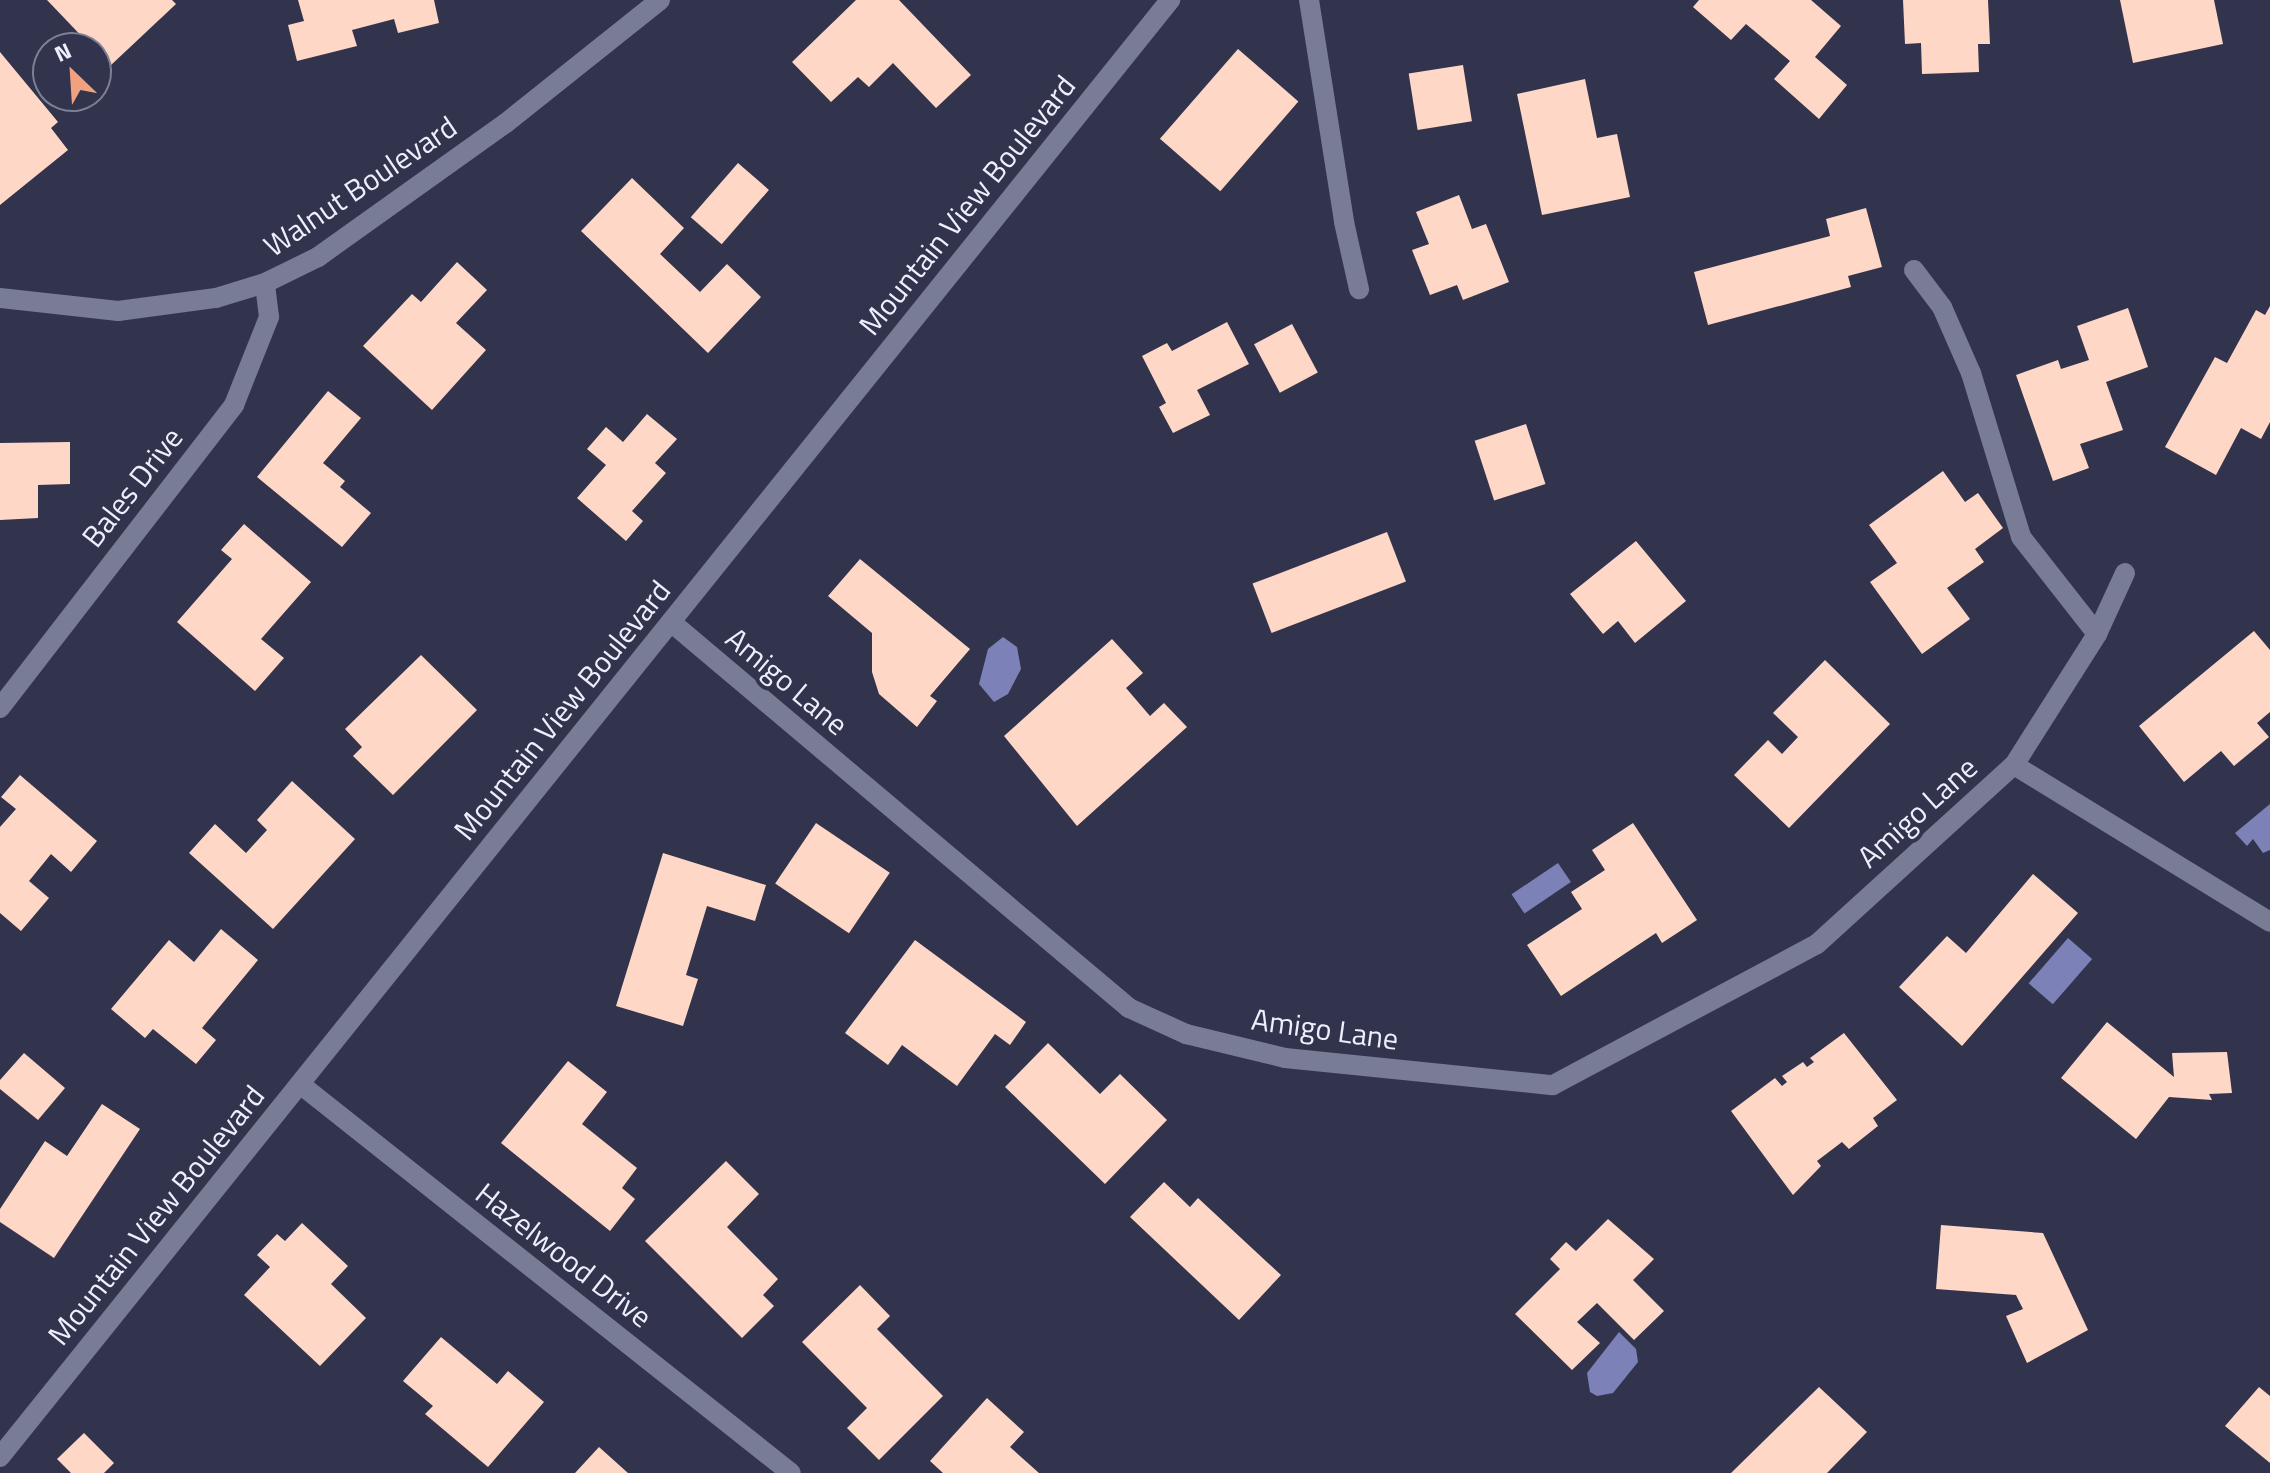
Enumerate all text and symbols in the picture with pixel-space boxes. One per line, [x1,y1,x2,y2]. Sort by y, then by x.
north arrow [32,32,112,112]
text: N [49,33,77,71]
street label: Mountain View Boulevard [851,68,1083,342]
street label: Walnut Boulevard [257,108,463,264]
street label: Bales Drive [74,420,190,554]
street label: Mountain View Boulevard [446,573,678,847]
street label: Amigo Lane [719,620,855,742]
street label: Amigo Lane [1850,749,1984,875]
street label: Amigo Lane [1249,1001,1401,1057]
street label: Mountain View Boulevard [40,1078,272,1352]
street label: Hazelwood Drive [469,1175,659,1335]

